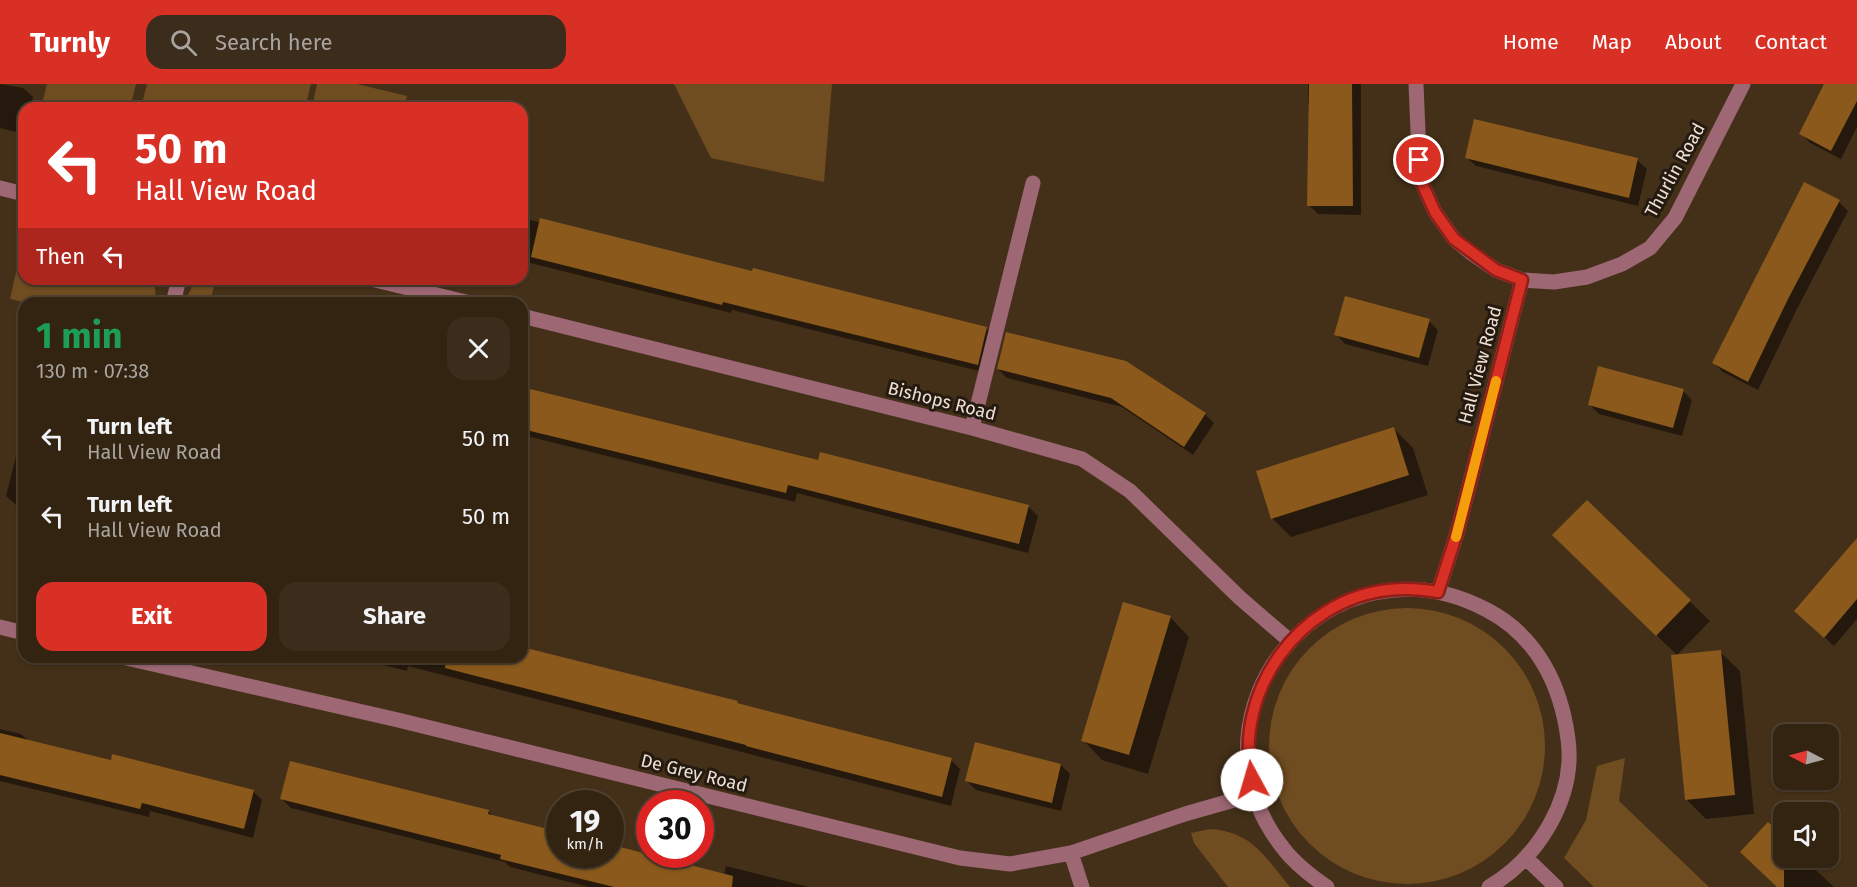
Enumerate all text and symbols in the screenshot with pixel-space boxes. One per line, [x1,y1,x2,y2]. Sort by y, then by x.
search box [146,15,566,69]
text: Turnly [30,26,110,59]
icon: search [167,26,200,59]
text: Search here [215,29,332,56]
text: Home [1503,29,1559,55]
text: Map [1592,29,1632,55]
text: About [1665,29,1722,55]
text: Contact [1755,29,1827,55]
street label: Thurlin Road [1640,119,1710,221]
text: 50 m [135,124,228,174]
icon: left [36,126,114,204]
pin [1393,134,1444,185]
icon: arrive [1402,143,1435,176]
text: Hall View Road [135,175,317,207]
icon: left [97,240,130,273]
text: Then [36,243,85,270]
street label: Hall View Road [1454,304,1506,426]
text: 1 min [36,314,123,358]
button: close [447,317,510,380]
text: 130 m · 07:38 [36,359,149,383]
street label: Bishops Road [886,377,998,425]
text: Turn left [87,413,172,440]
icon: left [36,422,69,455]
text: 50 m [462,425,510,452]
text: Hall View Road [87,440,222,464]
text: Turn left [87,491,172,518]
icon: left [36,500,69,533]
text: 50 m [462,503,510,530]
text: Hall View Road [87,518,222,542]
button: Exit [36,582,267,651]
button: Share [279,582,510,651]
north arrow [1773,724,1839,790]
map controls [1773,724,1839,868]
position arrow [1220,748,1284,812]
street label: De Grey Road [639,749,749,797]
speed limit sign: 30 [636,790,714,868]
button: sound [1773,802,1839,868]
text: 19 [570,804,600,840]
text: km/h [566,835,604,853]

